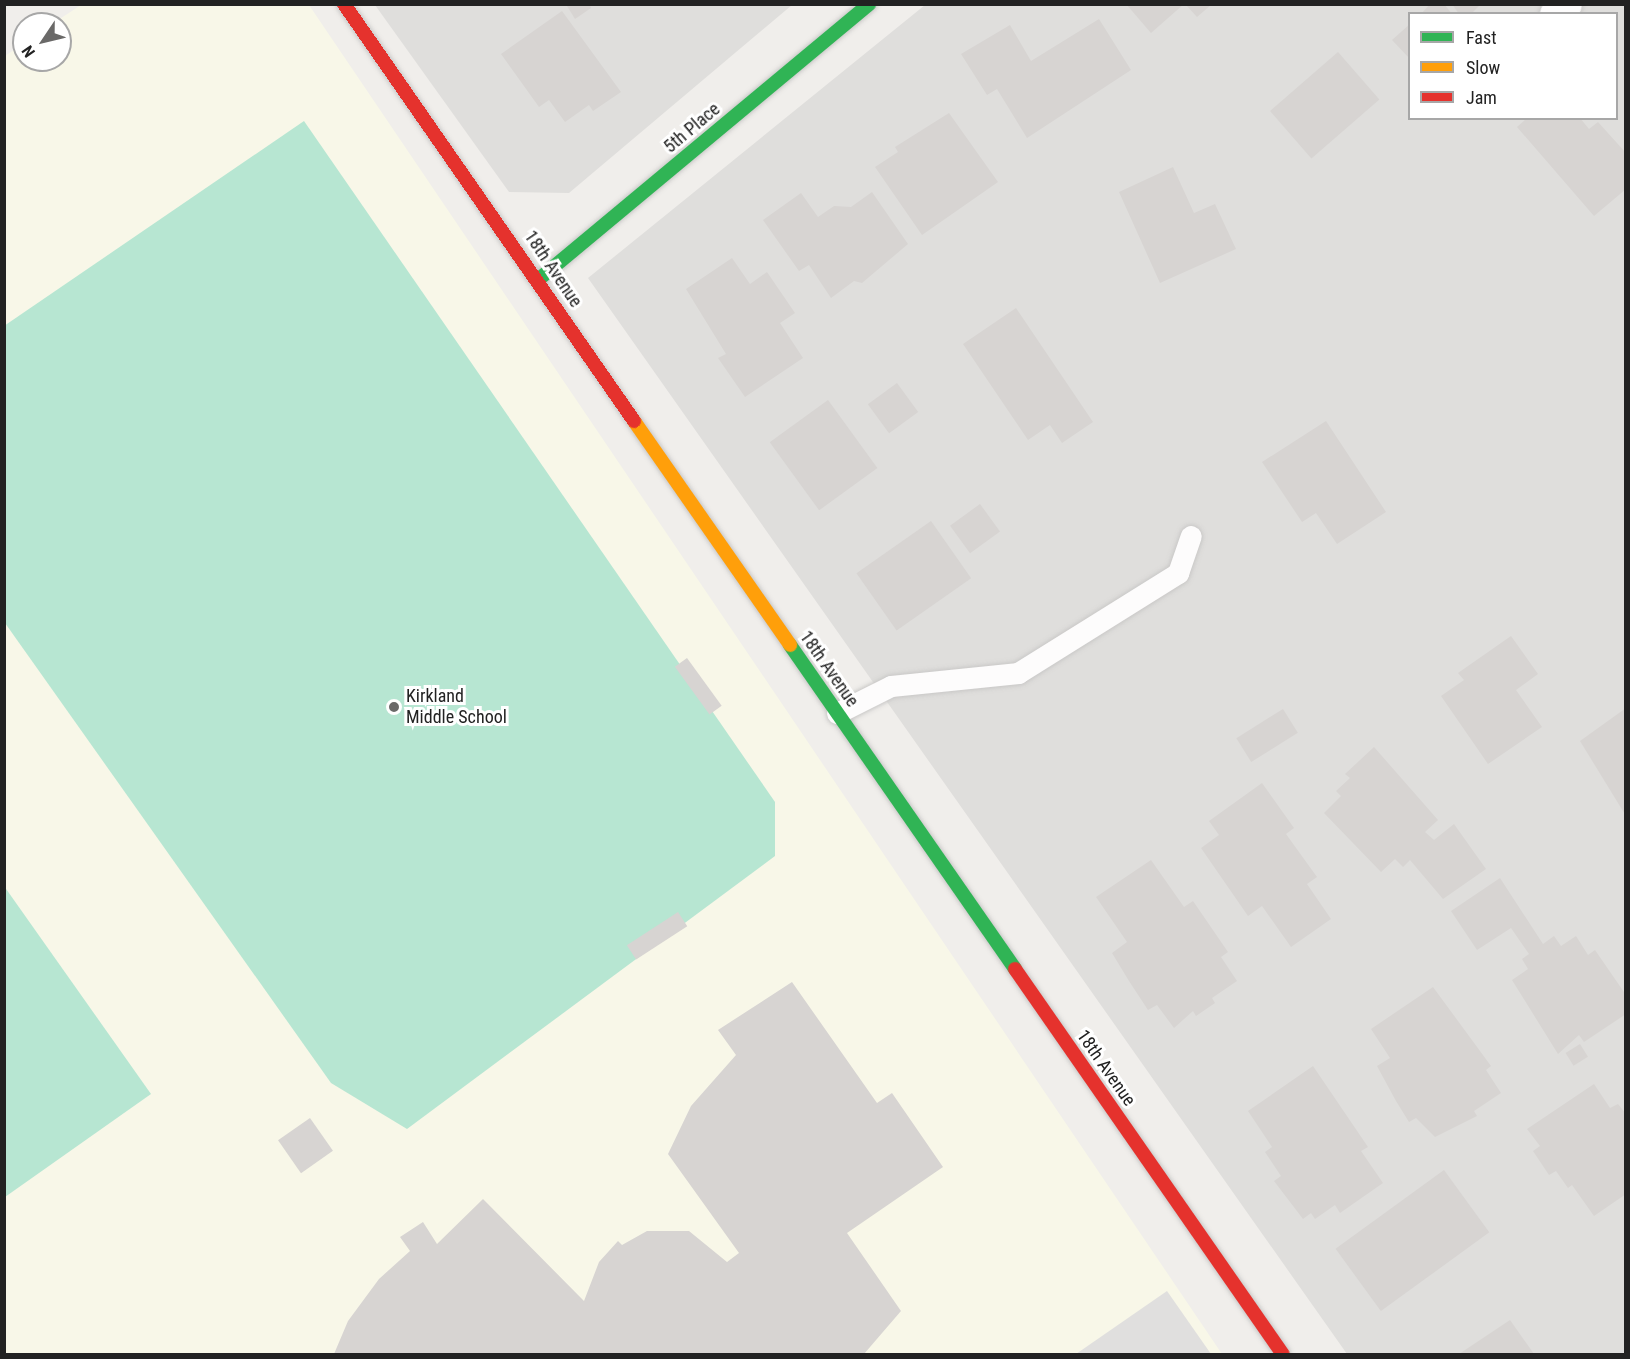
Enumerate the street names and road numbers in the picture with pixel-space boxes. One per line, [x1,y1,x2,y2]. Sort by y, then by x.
street label: 5th Place [660,98,724,158]
street label: 18th Avenue [520,227,586,311]
street label: 18th Avenue [795,627,863,711]
street label: 18th Avenue [1072,1026,1140,1110]

